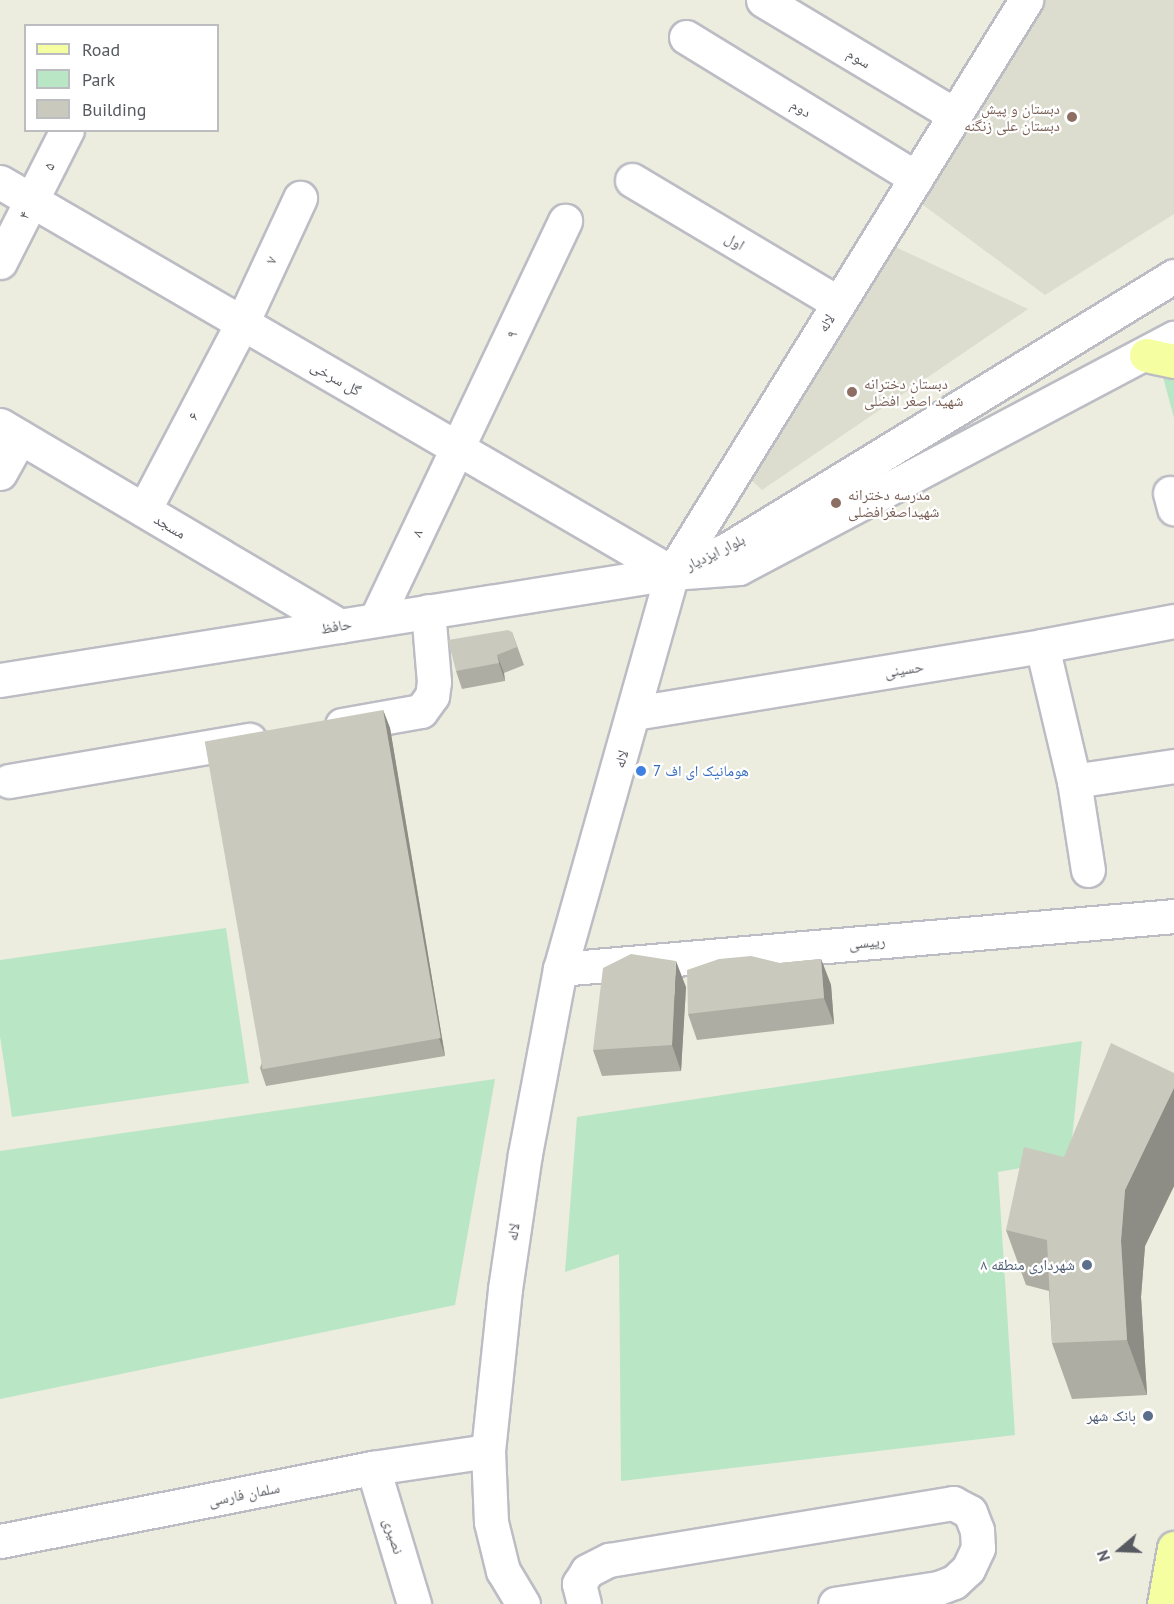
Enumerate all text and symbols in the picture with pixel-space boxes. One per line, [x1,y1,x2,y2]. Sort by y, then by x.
legend [24,24,219,132]
text: Road [82,38,120,61]
street label: سوم [844,44,874,72]
text: Park [82,68,115,91]
street label: دوم [788,95,814,121]
text: Building [82,98,146,121]
place label: دبستان و پیش دبستان علی زنگنه [964,99,1060,134]
marker: دبستان و پیش دبستان علی زنگنه [1065,110,1079,124]
street label: ۵ [39,159,59,173]
street label: ۴ [14,208,34,222]
street label: اول [722,228,748,254]
street label: ۷ [261,253,281,267]
street label: لاله [814,311,838,335]
street label: ۹ [501,327,521,341]
street label: گل سرخی [308,356,364,400]
place label: دبستان دخترانه شهید اصغر افضلی [864,374,963,409]
marker: دبستان دخترانه شهید اصغر افضلی [845,385,859,399]
street label: ۶ [183,409,203,423]
place label: مدرسه دخترانه شهیداصغرافضلی [848,485,939,520]
marker: مدرسه دخترانه شهیداصغرافضلی [829,496,843,510]
street label: مسجد [151,510,189,542]
street label: ۸ [407,526,427,540]
street label: بلوار ایزدیار [682,530,748,574]
street label: حافظ [319,614,353,638]
street label: حسینی [883,657,925,681]
street label: لاله [610,748,632,770]
place label: هومانیک ای اف 7 [653,762,749,780]
marker: هومانیک ای اف 7 [634,764,648,778]
street label: رییسی [848,931,886,953]
street label: لاله [503,1222,523,1242]
place label: شهرداری منطقه ۸ [981,1256,1075,1274]
marker: شهرداری منطقه ۸ [1080,1258,1094,1272]
place label: بانک شهر [1087,1407,1136,1425]
marker: بانک شهر [1141,1409,1155,1423]
street label: سلمان فارسی [207,1478,281,1510]
street label: نصیری [380,1516,408,1556]
north arrow [1090,1520,1150,1580]
text: N [1092,1548,1114,1564]

